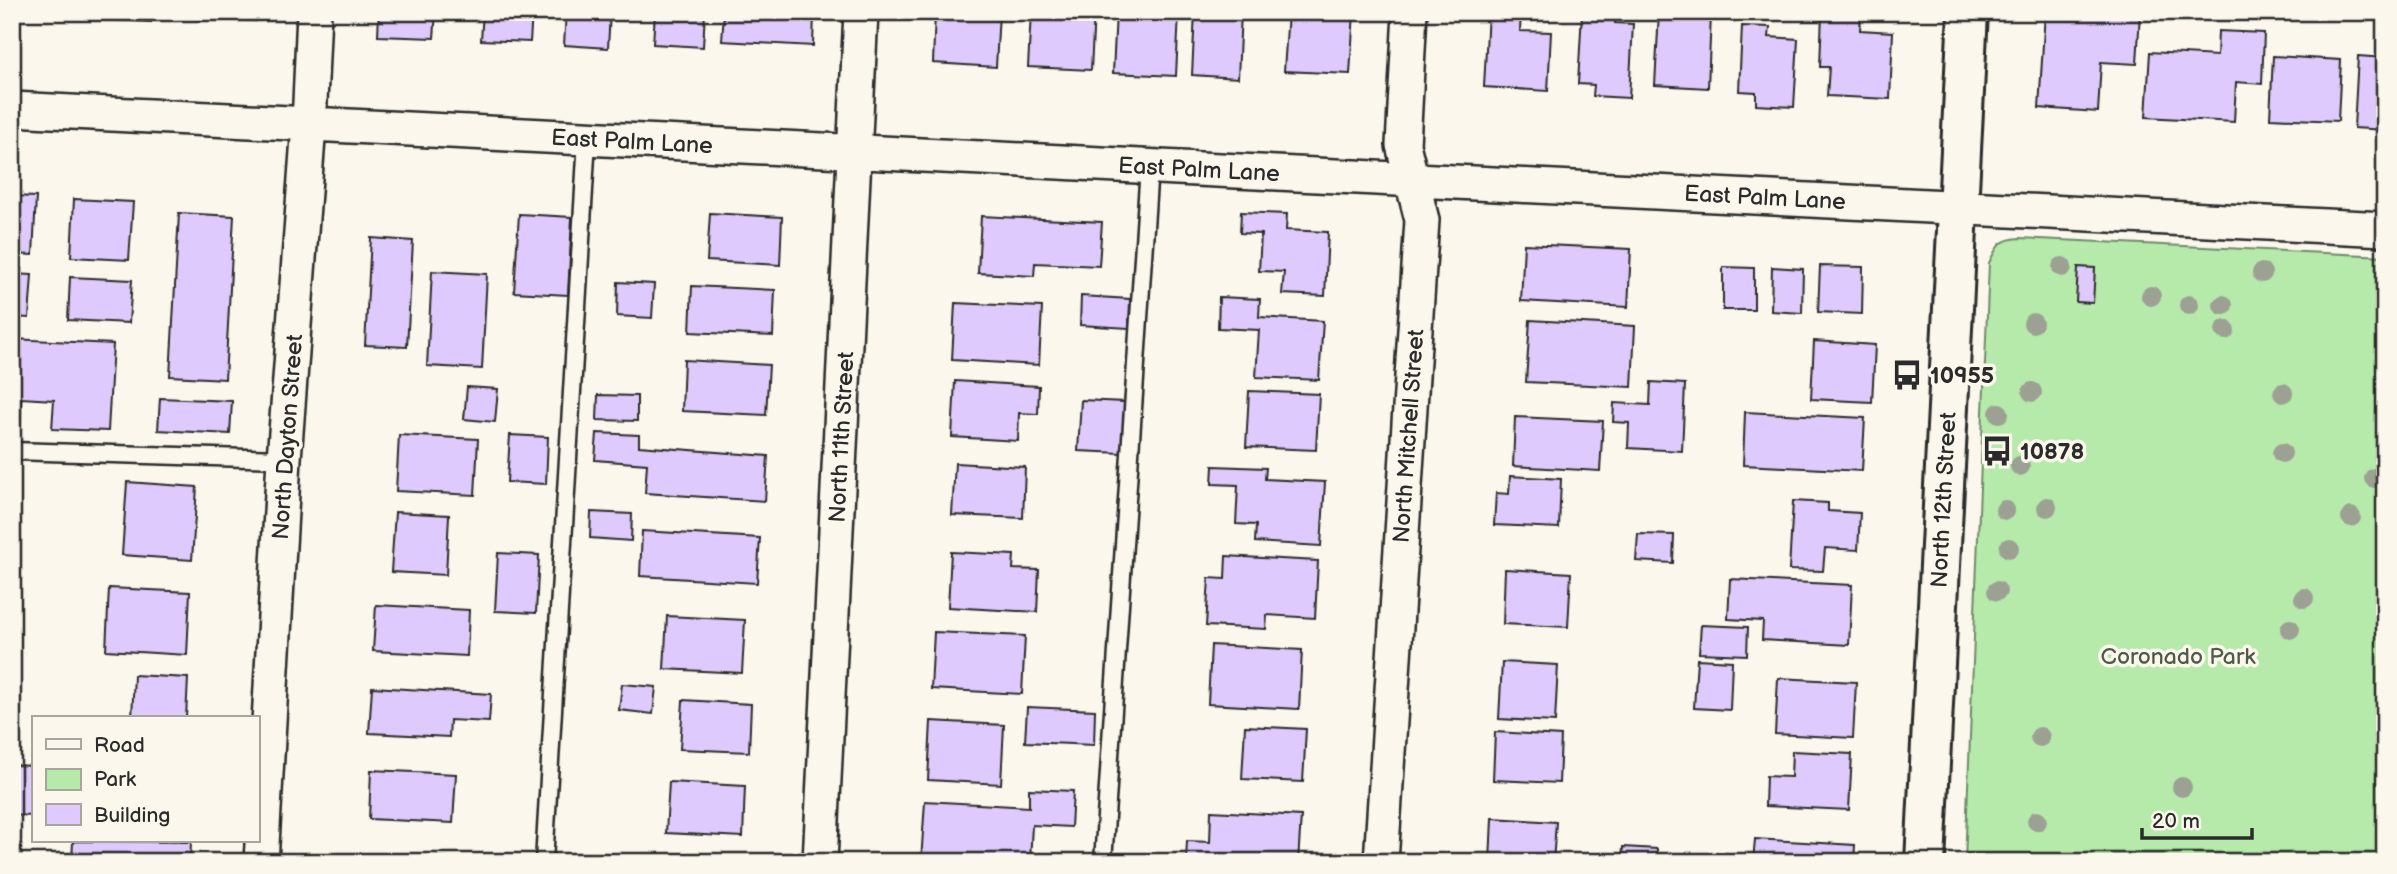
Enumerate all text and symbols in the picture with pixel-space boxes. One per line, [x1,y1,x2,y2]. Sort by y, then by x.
street label: East Palm Lane [550,124,714,160]
street label: East Palm Lane [1117,152,1281,188]
street label: East Palm Lane [1683,180,1847,216]
street label: North Mitchell Street [1388,328,1430,544]
street label: North Dayton Street [267,333,309,541]
street label: North 11th Street [824,351,860,523]
bus stop icon: 10955 [1890,358,1924,392]
place label: 10955 [1930,362,1994,390]
street label: North 12th Street [1925,411,1963,589]
bus stop icon: 10878 [1980,434,2014,468]
place label: 10878 [2020,438,2084,466]
park label: Coronado Park [2101,643,2256,671]
legend [32,716,259,842]
text: Road [94,733,145,758]
text: Park [94,767,137,792]
scale bar [2142,797,2252,841]
text: Building [94,803,170,828]
text: 20 m [2152,809,2200,834]

